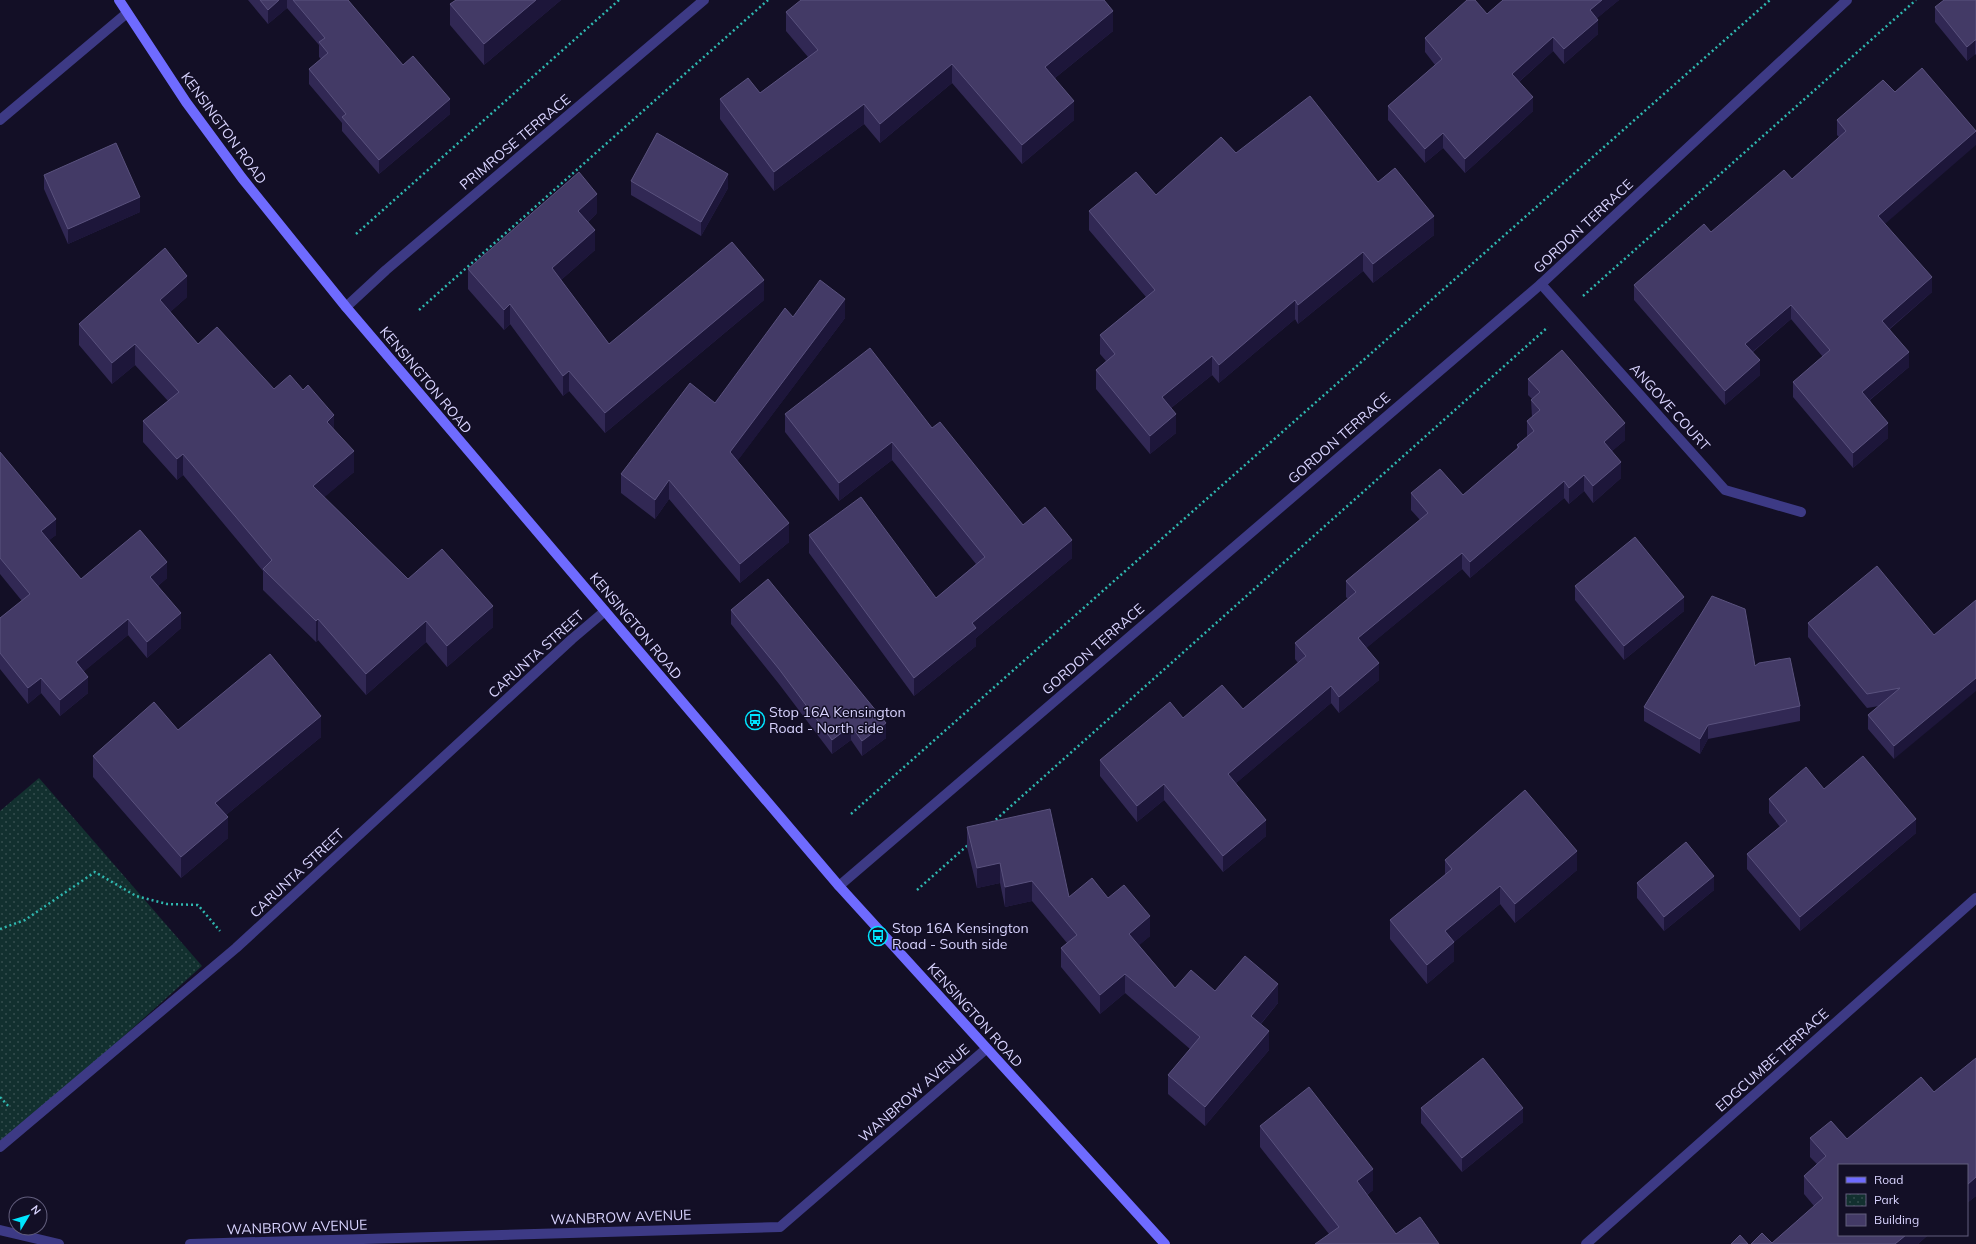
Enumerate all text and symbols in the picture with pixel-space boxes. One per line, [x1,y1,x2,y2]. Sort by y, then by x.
street label: KENSINGTON ROAD [177,68,271,188]
street label: PRIMROSE TERRACE [456,90,574,194]
street label: GORDON TERRACE [1529,175,1637,277]
street label: KENSINGTON ROAD [376,323,476,437]
street label: ANGOVE COURT [1626,360,1714,455]
street label: GORDON TERRACE [1284,389,1394,487]
street label: KENSINGTON ROAD [586,569,686,683]
street label: GORDON TERRACE [1038,600,1148,698]
street label: CARUNTA STREET [484,606,588,702]
place label: Stop 16A Kensington Road - North side [769,703,906,737]
bus stop icon: Stop 16A Kensington Road - North side [744,709,766,731]
street label: CARUNTA STREET [246,824,348,921]
place label: Stop 16A Kensington Road - South side [892,919,1029,953]
bus stop icon: Stop 16A Kensington Road - South side [867,925,889,947]
street label: KENSINGTON ROAD [923,959,1027,1071]
street label: EDGCUMBE TERRACE [1712,1004,1832,1116]
street label: WANBROW AVENUE [855,1040,973,1146]
legend [1838,1164,1968,1236]
text: Road [1874,1172,1903,1187]
text: Park [1874,1192,1900,1207]
north arrow [8,1196,48,1236]
text: N [28,1202,44,1217]
street label: WANBROW AVENUE [550,1206,692,1228]
text: Building [1874,1212,1919,1227]
street label: WANBROW AVENUE [226,1216,368,1238]

